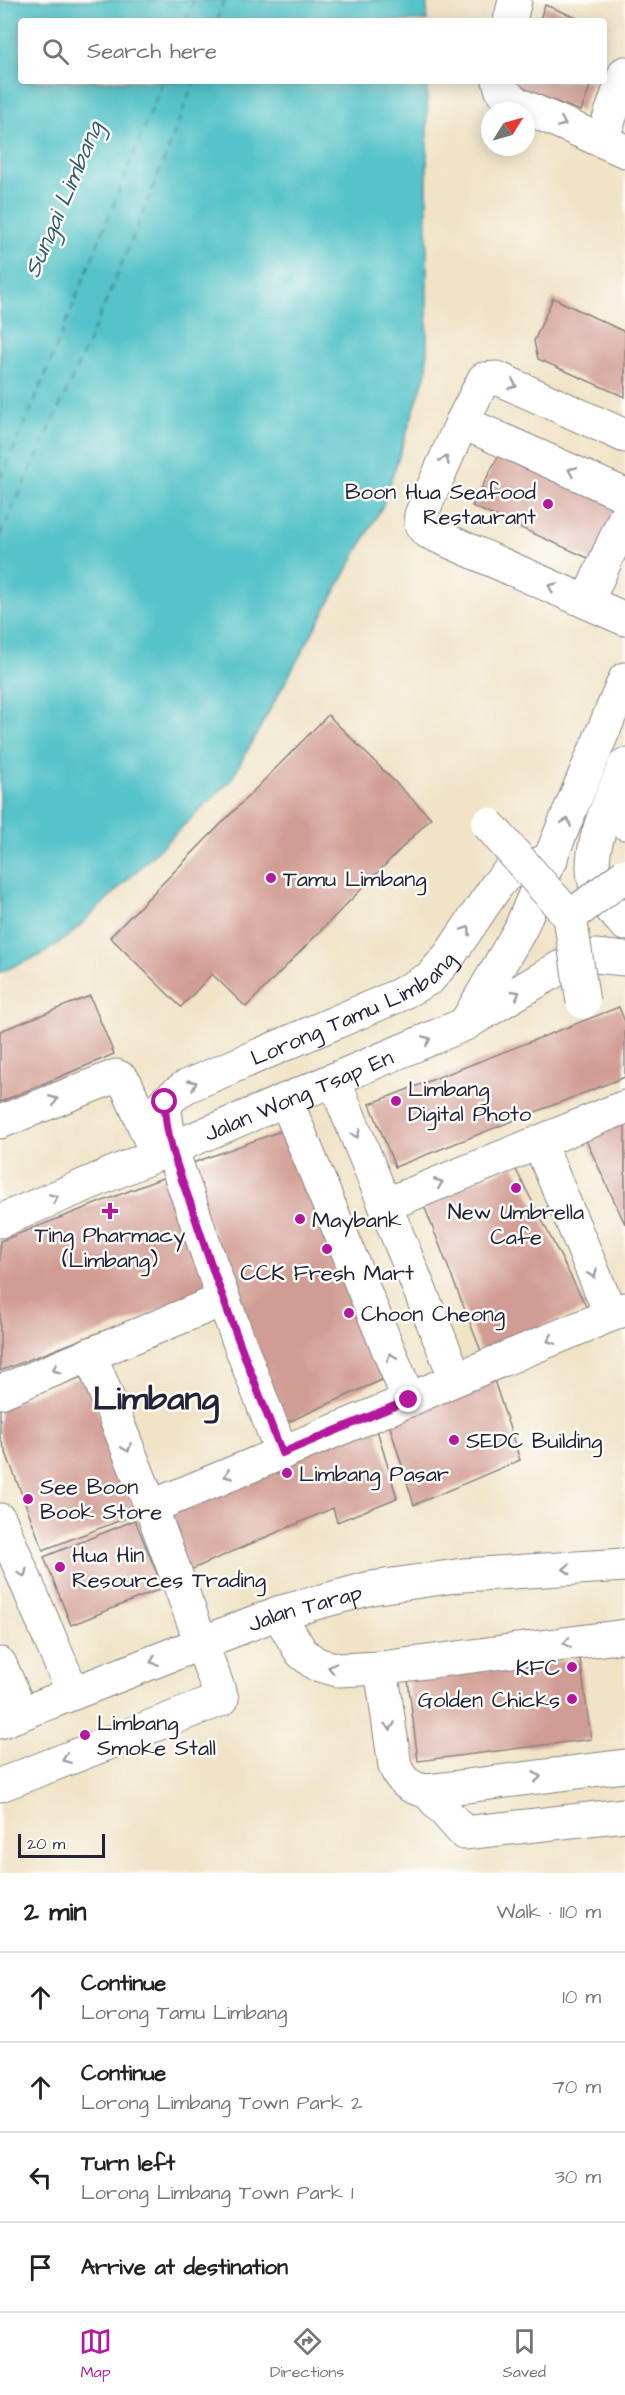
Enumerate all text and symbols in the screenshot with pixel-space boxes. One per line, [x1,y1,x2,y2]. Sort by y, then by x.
search box [18,18,607,84]
icon: search [39,35,72,68]
text: Search here [87,36,217,67]
north arrow [481,102,535,156]
water label: Sungai Limbang [16,115,114,283]
one-way arrow [556,116,567,128]
one-way arrow [507,378,518,390]
one-way arrow [437,456,449,467]
one-way arrow [567,466,578,478]
place label: Boon Hua Seafood Restaurant [345,477,536,533]
marker: Boon Hua Seafood Restaurant [541,497,555,511]
one-way arrow [548,582,559,594]
one-way arrow [560,817,572,828]
place label: Tamu Limbang [283,864,427,896]
marker: Tamu Limbang [264,871,278,885]
one-way arrow [460,926,471,937]
street label: Lorong Tamu Limbang [246,945,464,1074]
one-way arrow [510,990,520,1001]
one-way arrow [420,1035,431,1047]
street label: Jalan Wong Tsap En [200,1042,398,1150]
place label: Limbang Digital Photo [408,1074,532,1131]
one-way arrow [186,1079,197,1091]
route start [151,1088,177,1114]
marker: Limbang Digital Photo [389,1094,403,1108]
one-way arrow [48,1095,59,1107]
one-way arrow [349,1128,361,1139]
one-way arrow [432,1178,443,1190]
marker: New Umbrella Cafe [509,1181,523,1195]
one-way arrow [47,1193,58,1205]
place label: New Umbrella Cafe [448,1197,584,1253]
marker: Ting Pharmacy (Limbang) [103,1204,117,1218]
place label: Maybank [312,1205,402,1237]
marker: Maybank [293,1212,307,1226]
place label: Ting Pharmacy (Limbang) [35,1220,185,1277]
marker: CCK Fresh Mart [320,1242,334,1256]
place label: CCK Fresh Mart [240,1258,414,1289]
one-way arrow [586,1267,598,1278]
place label: Choon Cheong [361,1299,505,1331]
marker: Choon Cheong [342,1306,356,1320]
one-way arrow [547,1333,558,1345]
one-way arrow [386,1352,398,1363]
one-way arrow [51,1362,62,1374]
district label: Limbang [93,1375,220,1424]
route end [395,1386,421,1412]
place label: SEDC Building [466,1426,602,1458]
marker: SEDC Building [447,1433,461,1447]
one-way arrow [120,1442,132,1453]
place label: Limbang Pasar [299,1459,449,1491]
marker: Limbang Pasar [280,1466,294,1480]
one-way arrow [224,1468,235,1480]
place label: See Boon Book Store [40,1472,162,1528]
marker: See Boon Book Store [21,1492,35,1506]
place label: Hua Hin Resources Trading [72,1540,266,1597]
marker: Hua Hin Resources Trading [53,1560,67,1574]
one-way arrow [562,1563,571,1576]
one-way arrow [16,1567,28,1578]
street label: Jalan Tarap [244,1577,366,1640]
one-way arrow [562,1637,572,1649]
place label: KFC [516,1653,560,1684]
one-way arrow [149,1654,160,1667]
marker: KFC [565,1660,579,1674]
one-way arrow [327,1662,337,1675]
place label: Golden Chicks [418,1685,560,1716]
marker: Golden Chicks [565,1692,579,1706]
place label: Limbang Smoke Stall [97,1708,216,1764]
one-way arrow [383,1722,395,1731]
marker: Limbang Smoke Stall [78,1728,92,1742]
one-way arrow [62,1752,73,1764]
one-way arrow [532,1772,542,1784]
scale bar [18,1831,105,1858]
text: 20 m [27,1833,65,1855]
text: 2 min [24,1894,86,1930]
text: Walk · 110 m [496,1898,601,1926]
text: Continue [81,1968,166,1999]
icon: ahead [24,1981,57,2014]
text: 10 m [562,1983,601,2011]
text: Lorong Tamu Limbang [81,1999,287,2027]
text: Continue [81,2058,166,2089]
icon: ahead [24,2071,57,2104]
text: 70 m [553,2073,601,2101]
text: Lorong Limbang Town Park 2 [81,2089,362,2117]
text: Turn left [81,2148,175,2179]
icon: left [24,2161,57,2194]
text: 30 m [555,2163,601,2191]
text: Lorong Limbang Town Park 1 [81,2179,354,2207]
icon: arrive [24,2251,57,2284]
text: Arrive at destination [81,2252,288,2283]
tab: Map [79,2325,112,2383]
tab: Directions [270,2325,344,2383]
tab: Saved [502,2325,546,2383]

